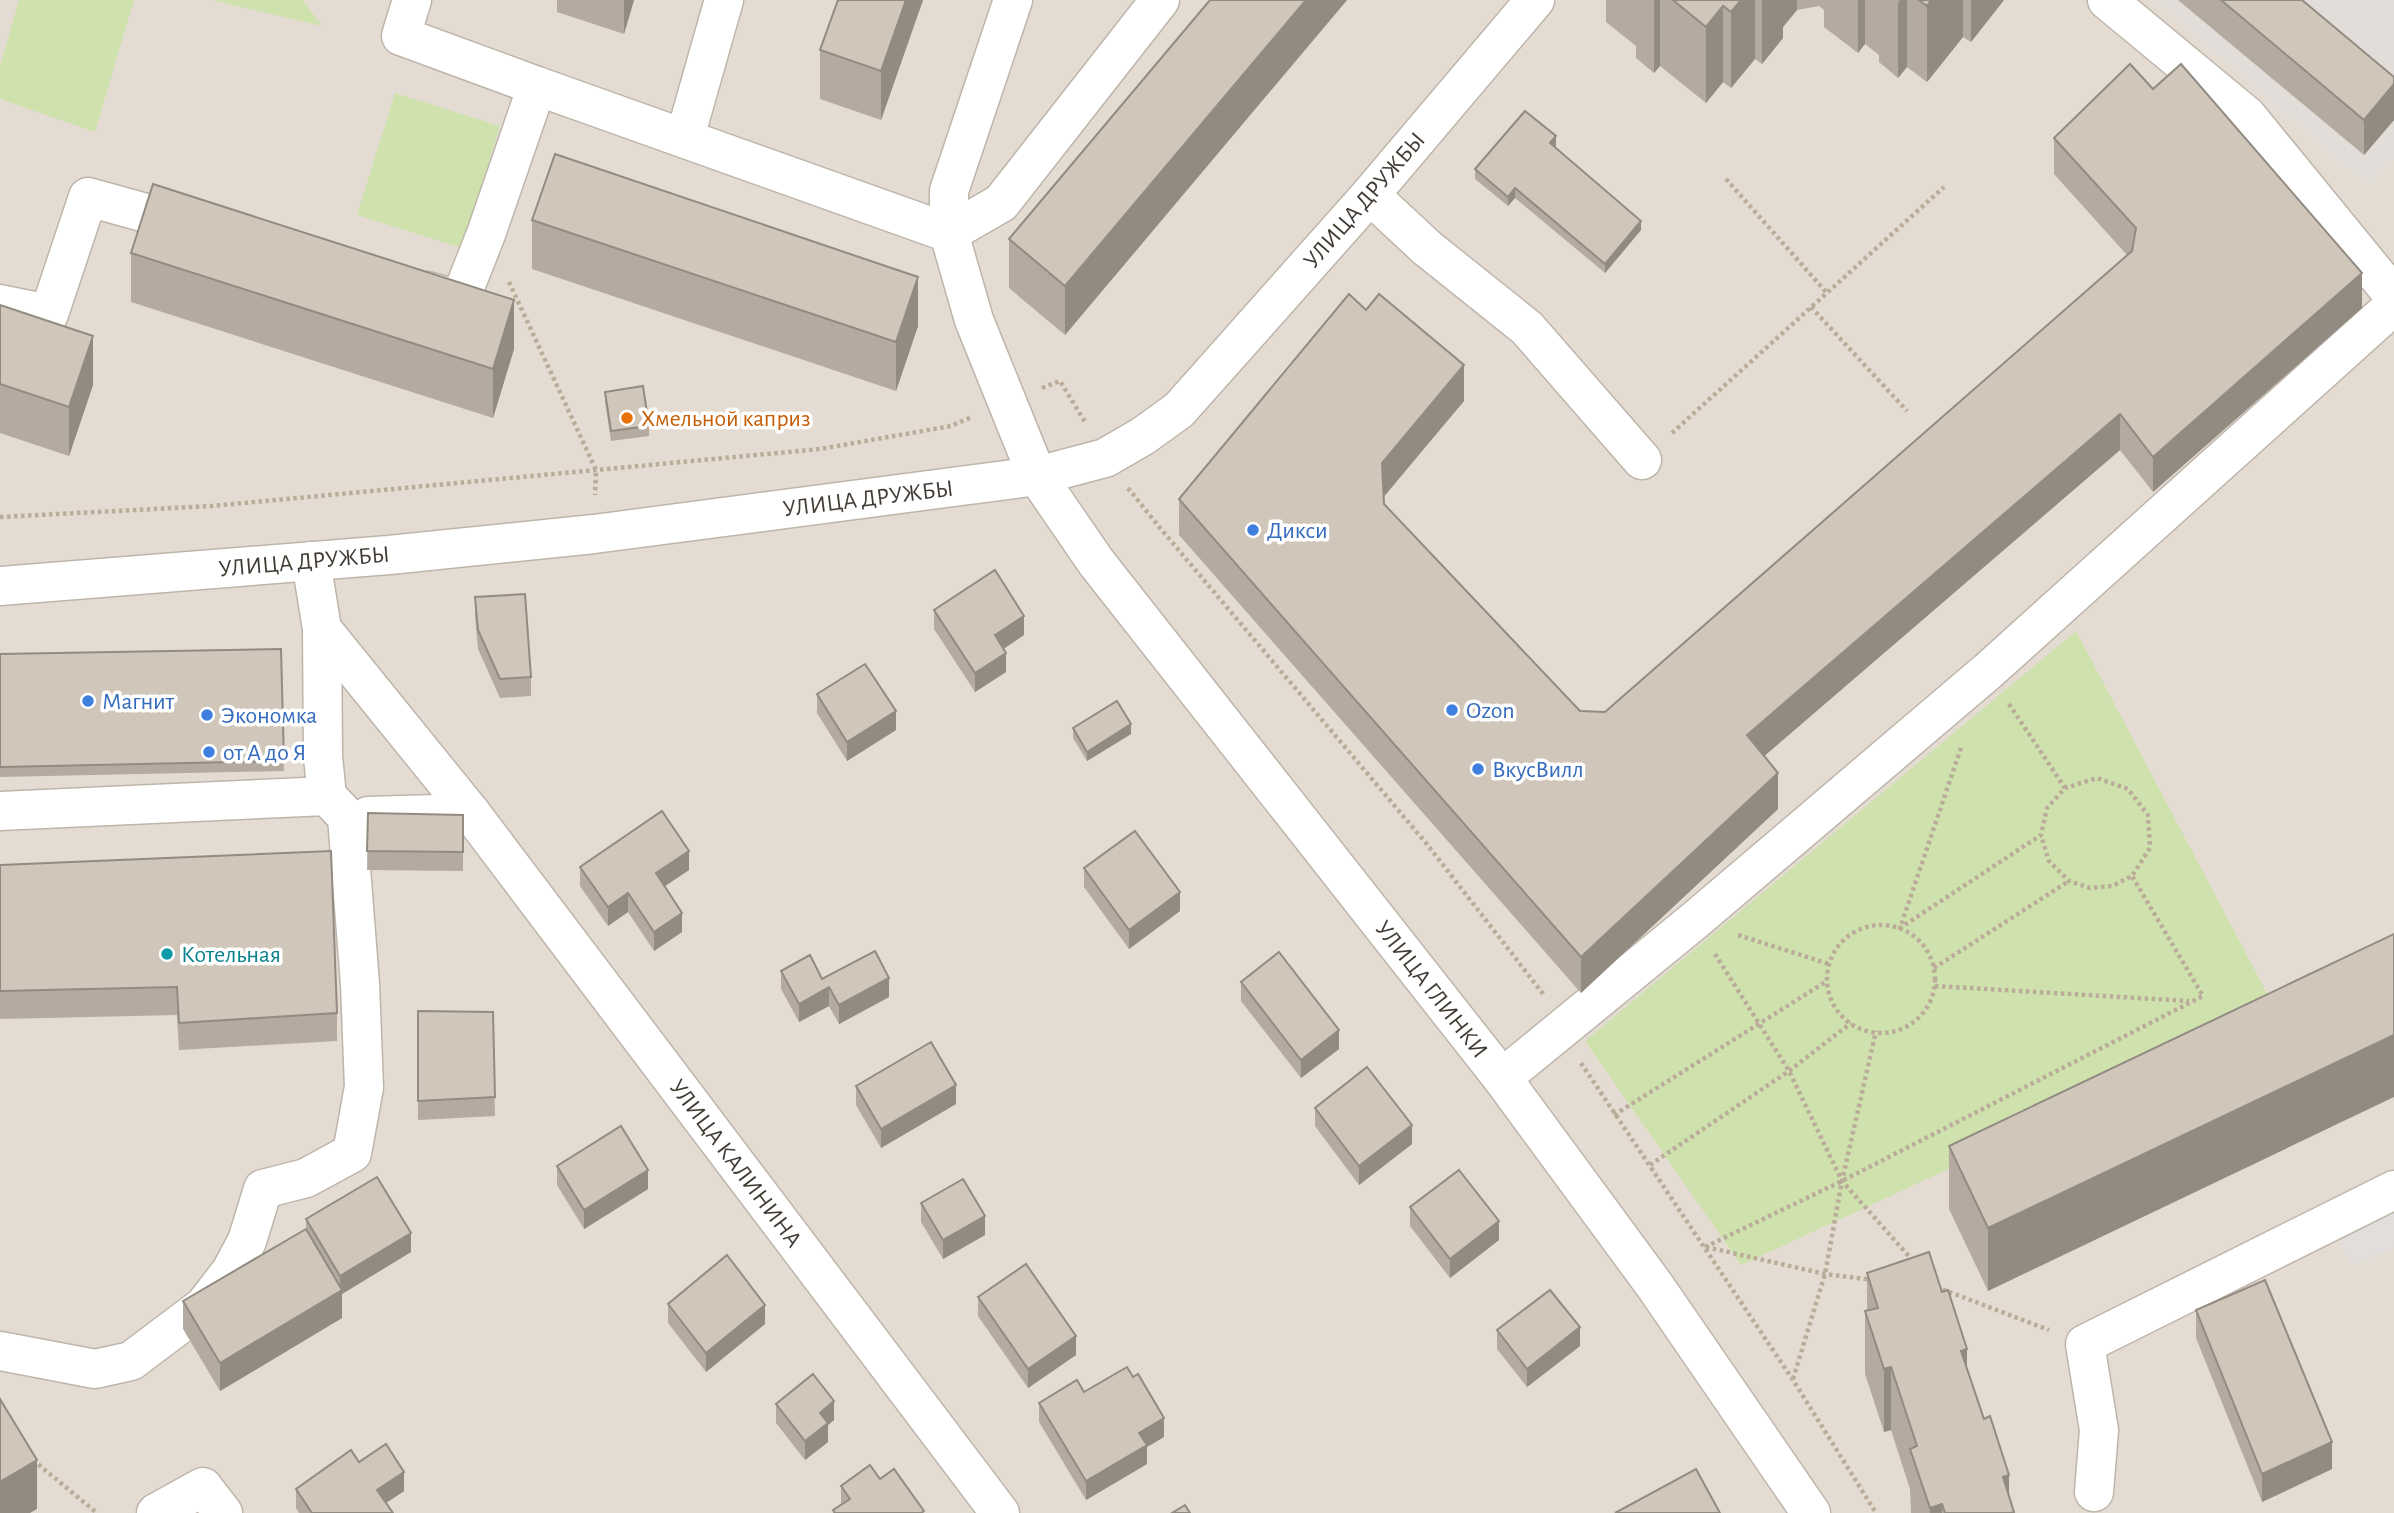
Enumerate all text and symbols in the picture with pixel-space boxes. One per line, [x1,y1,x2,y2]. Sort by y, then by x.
street label: УЛИЦА ДРУЖБЫ [1299,128,1430,273]
place label: Хмельной каприз [641,407,811,431]
marker: Хмельной каприз [619,410,635,426]
street label: УЛИЦА ДРУЖБЫ [781,477,955,521]
place label: Дикси [1267,519,1328,543]
marker: Дикси [1245,522,1261,538]
street label: УЛИЦА ДРУЖБЫ [217,543,391,581]
place label: Магнит [102,690,174,714]
marker: Магнит [80,693,96,709]
place label: Ozon [1466,699,1515,723]
marker: Ozon [1444,702,1460,718]
place label: Экономка [221,704,317,728]
marker: Экономка [199,707,215,723]
place label: от А до Я [223,741,306,765]
marker: от А до Я [201,744,217,760]
place label: ВкусВилл [1492,758,1584,782]
marker: ВкусВилл [1470,761,1486,777]
street label: УЛИЦА ГЛИНКИ [1370,917,1492,1063]
place label: Котельная [181,943,281,967]
marker: Котельная [159,946,175,962]
street label: УЛИЦА КАЛИНИНА [664,1075,806,1252]

